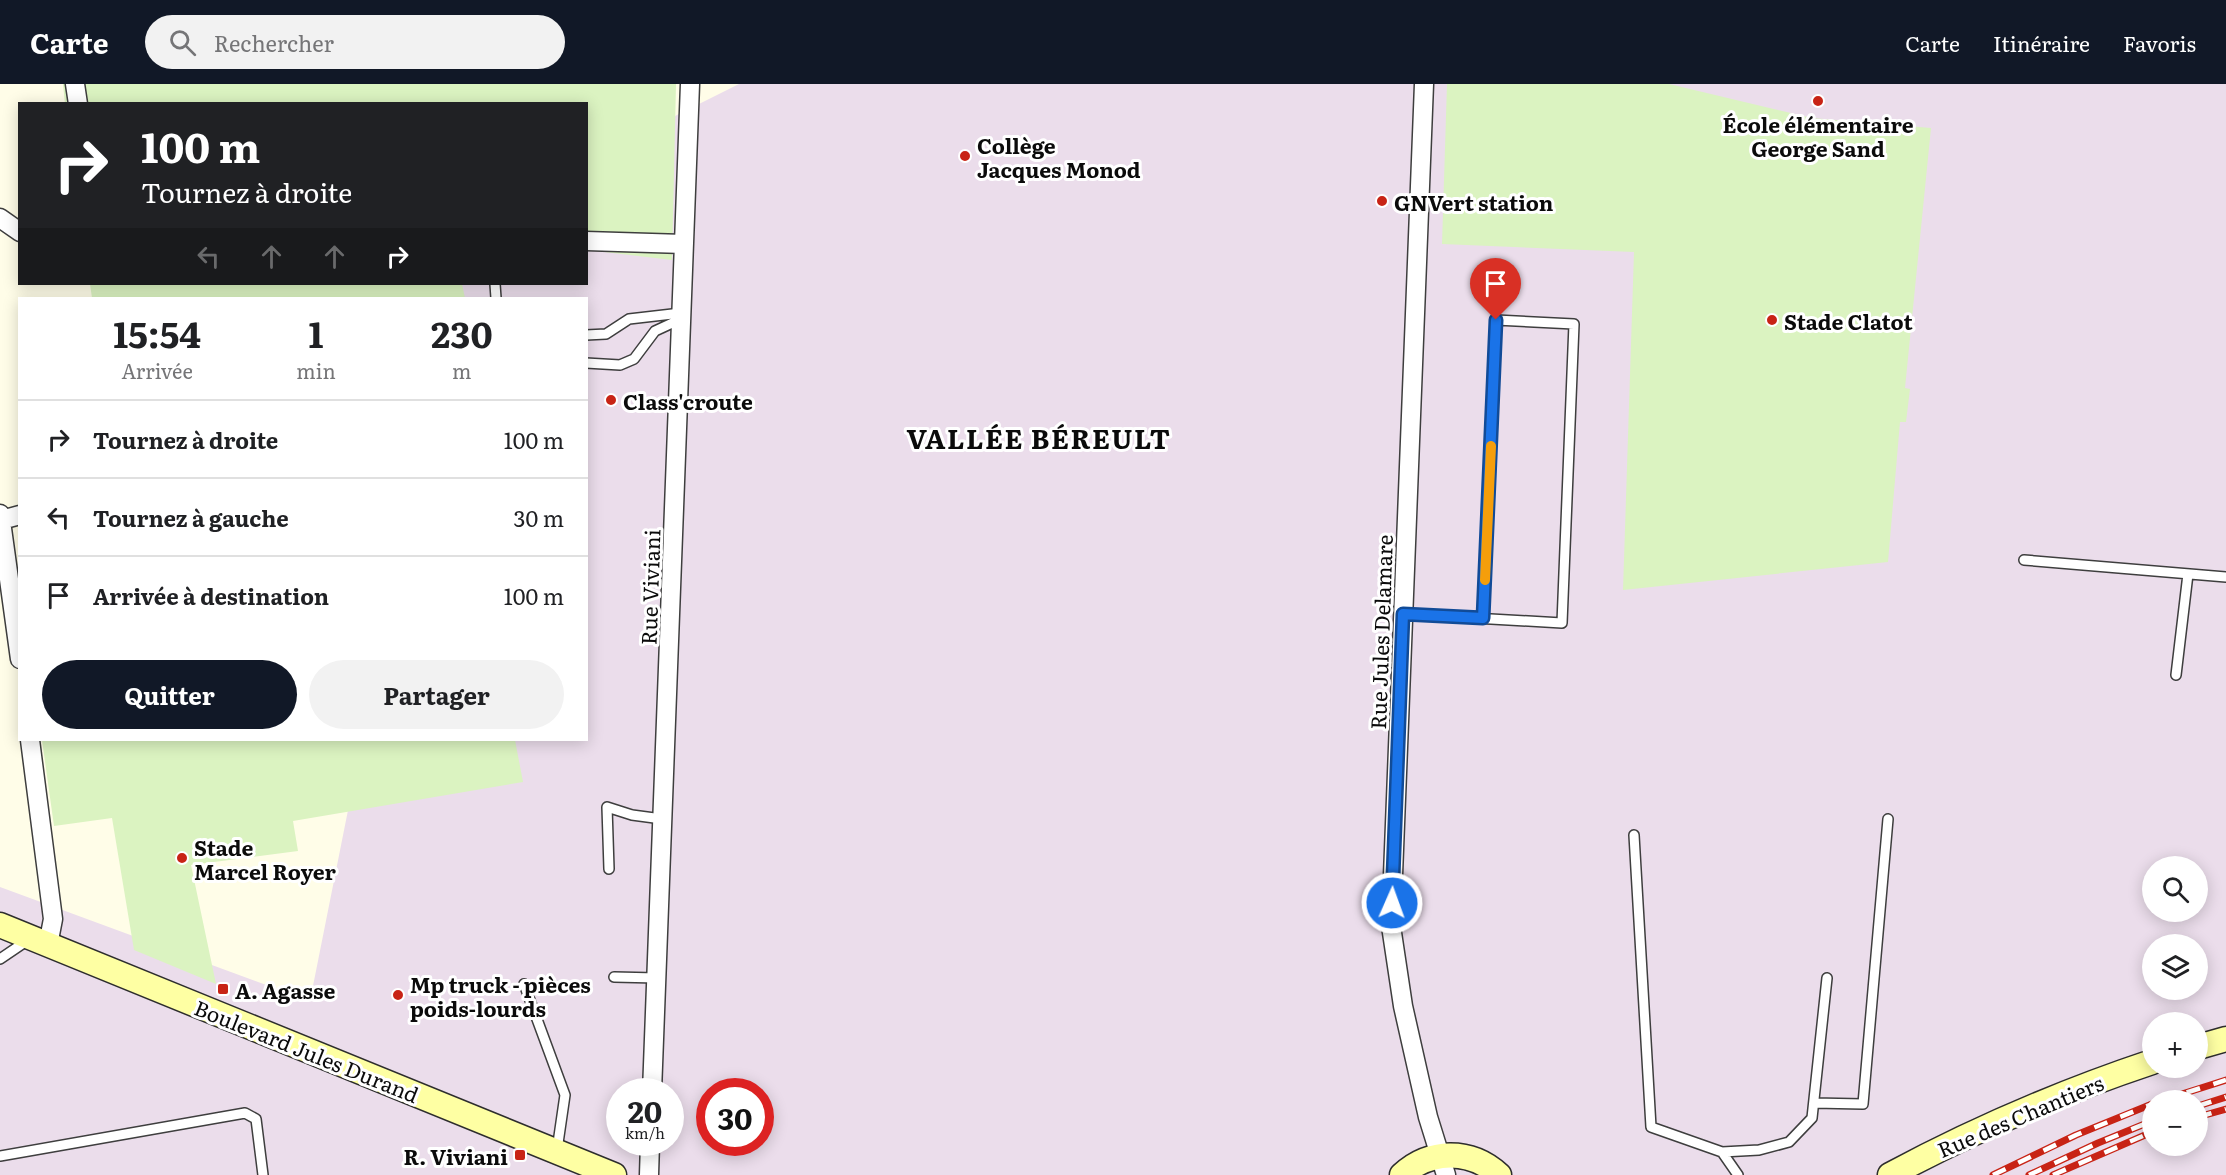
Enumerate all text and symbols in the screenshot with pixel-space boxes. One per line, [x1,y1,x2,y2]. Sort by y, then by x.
search box [145,15,565,69]
text: Carte [30,21,109,63]
icon: search [166,26,199,59]
text: Rechercher [214,26,334,59]
text: Carte [1905,27,1960,58]
text: Itinéraire [1993,27,2090,58]
text: Favoris [2123,27,2196,58]
marker: École élémentaire George Sand [1811,94,1825,108]
place label: École élémentaire George Sand [1722,108,1914,163]
text: 100 m [141,114,260,176]
icon: right [42,126,120,204]
place label: Collège Jacques Monod [977,129,1141,184]
marker: Collège Jacques Monod [958,149,972,163]
text: Tournez à droite [141,171,352,211]
place label: GNVert station [1394,186,1554,217]
marker: GNVert station [1375,194,1389,208]
icon: left [192,240,225,273]
icon: ahead [255,240,288,273]
icon: ahead [318,240,351,273]
icon: right [381,240,414,273]
pin [1470,258,1521,320]
icon: arrive [1479,267,1512,300]
place label: Stade Clatot [1784,305,1913,336]
text: 15:54 [113,306,201,359]
text: 1 [309,306,323,359]
text: 230 [431,306,493,359]
marker: Stade Clatot [1765,313,1779,327]
text: Arrivée [121,355,193,385]
text: min [296,355,336,385]
text: m [452,355,472,385]
place label: Class'croute [623,385,753,416]
marker: Class'croute [604,393,618,407]
district label: VALLÉE BÉREULT [906,417,1172,457]
icon: right [42,423,75,456]
text: Tournez à droite [93,423,278,456]
text: 100 m [504,423,564,456]
icon: left [42,501,75,534]
text: Tournez à gauche [93,501,289,534]
text: 30 m [514,501,564,534]
street label: Rue Viviani [631,529,667,645]
street label: Rue Jules Delamare [1361,534,1399,730]
icon: arrive [42,579,75,612]
text: Arrivée à destination [93,579,329,612]
text: 100 m [504,579,564,612]
button: Quitter [42,660,297,729]
button: Partager [309,660,564,729]
place label: Stade Marcel Royer [194,831,336,886]
marker: Stade Marcel Royer [175,851,189,865]
map controls [2142,856,2208,1156]
button: search [2142,856,2208,922]
position arrow [1360,871,1424,935]
button: layers [2142,934,2208,1000]
place label: Mp truck - pièces poids-lourds [410,968,591,1023]
place label: A. Agasse [235,974,335,1005]
marker: A. Agasse [216,982,230,996]
marker: Mp truck - pièces poids-lourds [391,988,405,1002]
street label: Boulevard Jules Durand [190,991,424,1109]
button: + [2142,1012,2208,1078]
street label: Rue des Chantiers [1932,1066,2108,1164]
speed limit sign: 30 [696,1078,774,1156]
text: 20 [628,1088,662,1132]
button: − [2142,1090,2208,1156]
text: km/h [625,1121,665,1144]
place label: R. Viviani [403,1140,508,1171]
marker: R. Viviani [513,1148,527,1162]

